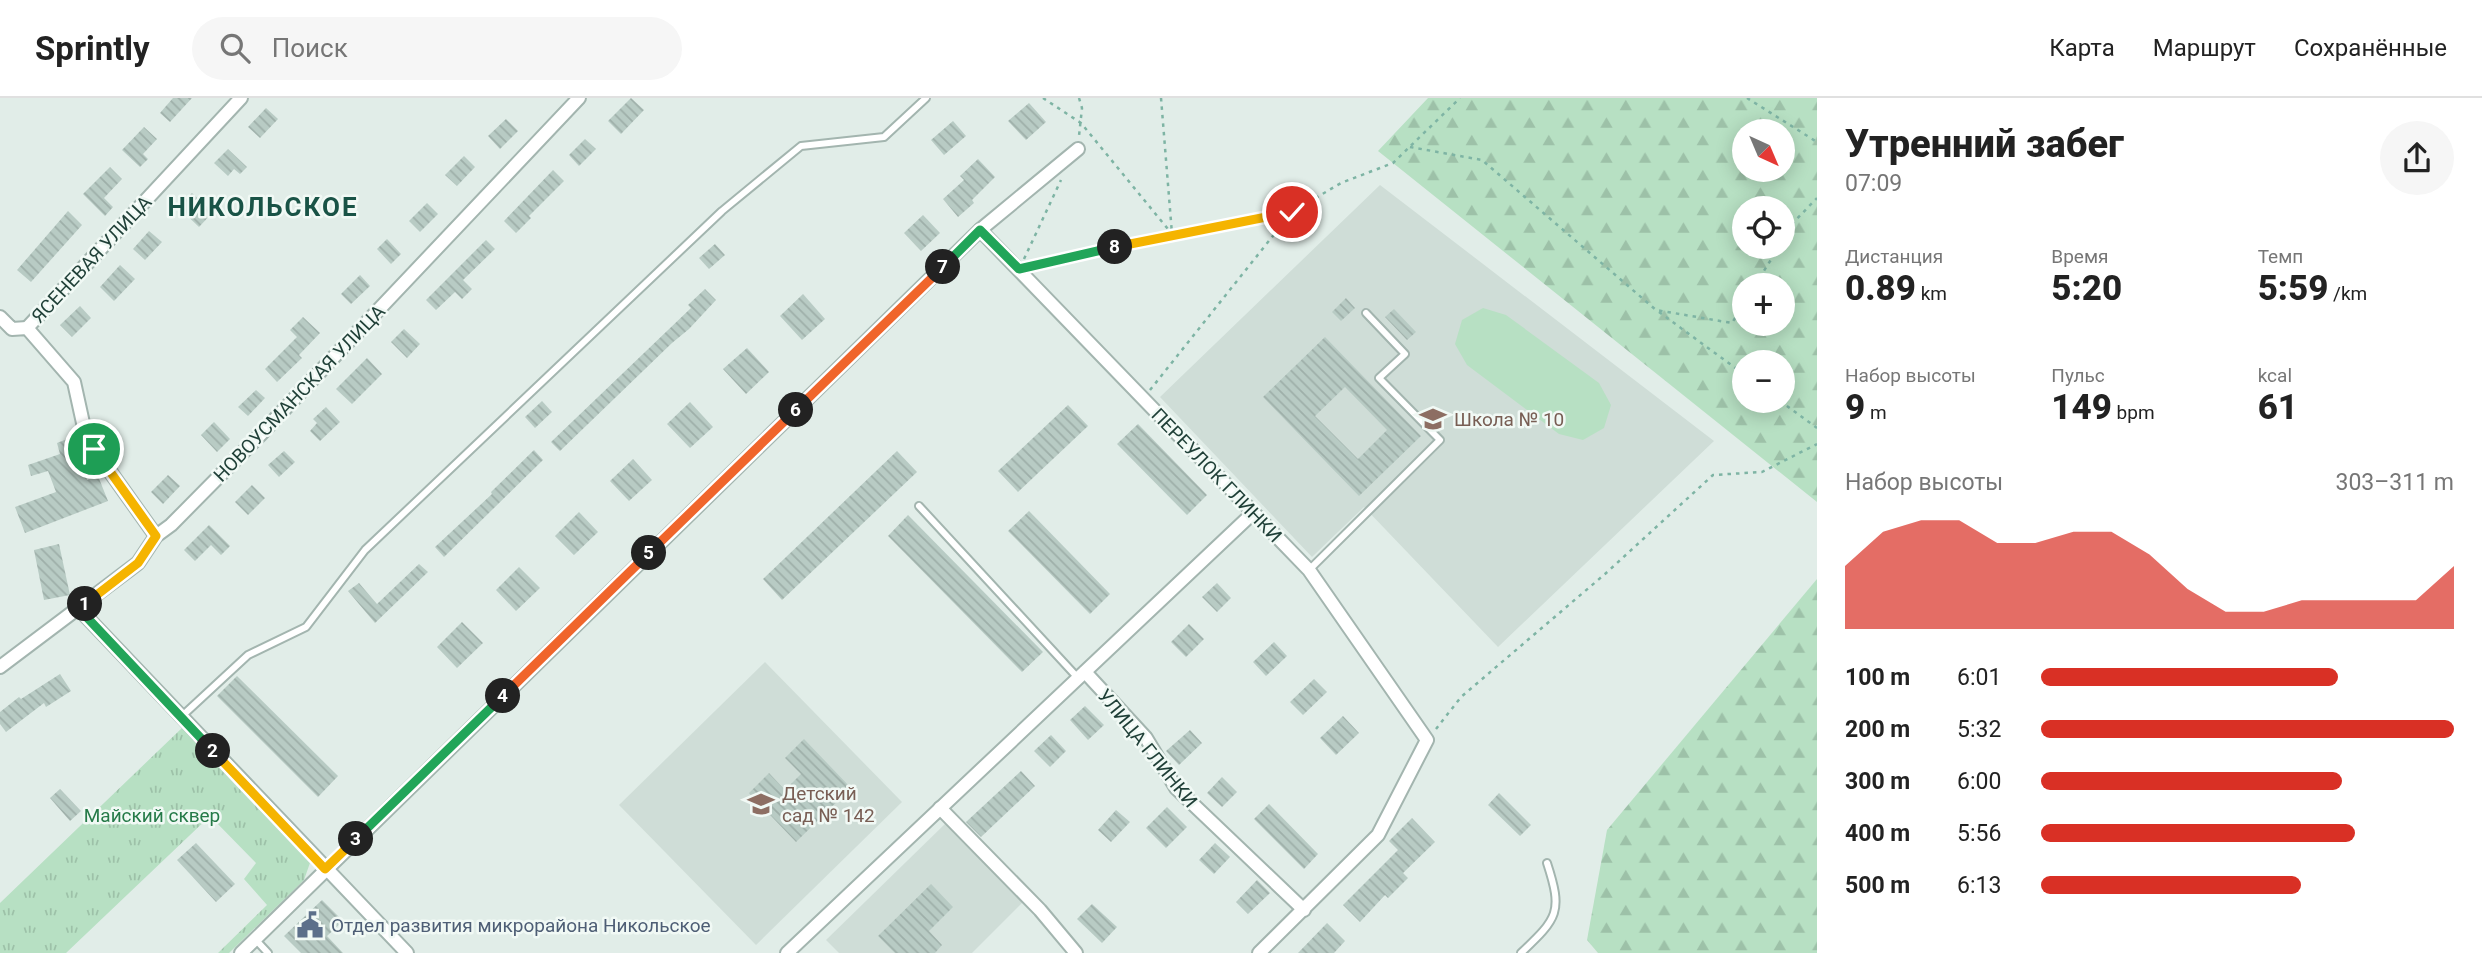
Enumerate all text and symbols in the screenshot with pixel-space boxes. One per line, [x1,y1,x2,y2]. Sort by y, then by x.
search box [192,17,682,80]
text: Sprintly [35,29,150,68]
icon: search [216,29,254,67]
text: Поиск [272,33,348,63]
text: Карта [2049,34,2115,62]
text: Маршрут [2153,34,2256,62]
text: Сохранённые [2294,34,2447,62]
north arrow [1732,119,1796,182]
map controls [1732,119,1795,413]
button: share [2380,121,2454,195]
text: Утренний забег [1845,122,2124,166]
text: 07:09 [1845,170,1902,197]
pin [1262,182,1322,242]
street label: ЯСЕНЕВАЯ УЛИЦА [26,191,157,328]
district label: НИКОЛЬСКОЕ [167,192,359,222]
icon: check [1273,193,1311,231]
button: locate [1732,196,1795,259]
pin: 8 [1098,230,1132,264]
text: 8 [1109,235,1120,258]
text: Дистанция [1845,245,1943,268]
text: Время [2051,245,2108,268]
text: Темп [2258,245,2303,268]
pin: 7 [926,250,960,284]
text: 7 [937,255,948,278]
text: 0.89 [1845,268,1916,309]
text: 5:20 [2051,268,2122,309]
text: 5:59 [2258,268,2328,309]
button: + [1732,273,1795,336]
text: km [1916,282,1947,305]
text: /km [2328,282,2367,305]
street label: НОВОУСМАНСКАЯ УЛИЦА [209,300,390,487]
button: − [1732,350,1795,413]
text: Набор высоты [1845,364,1976,387]
text: Пульс [2051,364,2105,387]
text: kcal [2258,364,2292,387]
text: 9 [1845,387,1865,428]
text: 149 [2051,387,2112,428]
text: 61 [2258,387,2298,428]
pin: 6 [778,392,814,428]
text: 6 [790,398,801,421]
text: m [1865,401,1887,424]
text: bpm [2112,401,2155,424]
street label: ПЕРЕУЛОК ГЛИНКИ [1147,403,1287,547]
school or university icon: Школа № 10 [1418,404,1448,434]
place label: Школа № 10 [1454,408,1564,431]
pin [64,419,124,479]
icon: arrive [75,430,113,468]
text: Набор высоты [1845,469,2003,496]
text: 303–311 m [2335,469,2454,496]
pin: 5 [632,536,666,570]
text: 5 [643,541,654,564]
pin: 1 [68,587,102,622]
text: 1 [79,592,90,615]
text: 100 m [1845,664,1910,691]
text: 6:01 [1957,664,2001,691]
pin: 4 [486,678,520,714]
text: 4 [497,684,508,707]
street label: УЛИЦА ГЛИНКИ [1093,685,1202,812]
text: 200 m [1845,716,1910,743]
text: 5:32 [1957,716,2001,743]
pin: 2 [196,734,230,768]
text: 2 [207,739,218,762]
text: 300 m [1845,768,1910,795]
text: 6:00 [1957,768,2001,795]
place label: Детский сад № 142 [782,782,875,827]
school or university icon: Детский сад № 142 [746,789,776,819]
park label: Майский сквер [84,804,220,827]
text: 400 m [1845,820,1910,847]
text: 5:56 [1957,820,2001,847]
pin: 3 [338,822,374,856]
text: 3 [350,827,361,850]
text: 500 m [1845,872,1910,899]
text: 6:13 [1957,872,2001,899]
public building icon: Отдел развития микрорайона Никольское [295,910,325,940]
place label: Отдел развития микрорайона Никольское [331,914,711,937]

